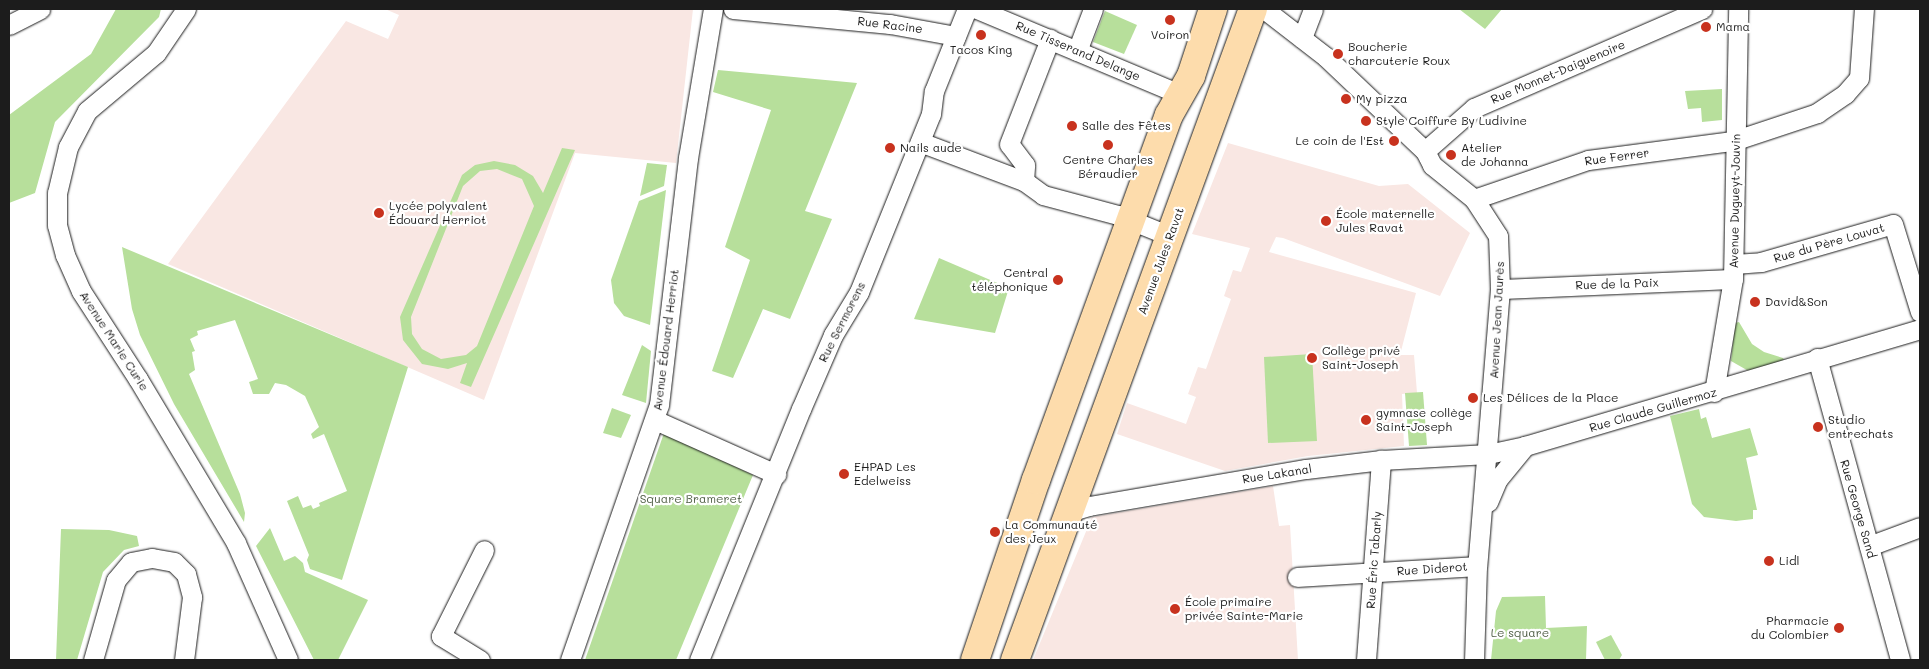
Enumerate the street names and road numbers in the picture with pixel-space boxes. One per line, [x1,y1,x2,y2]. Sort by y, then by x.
street label: Rue Racine [857,14,923,36]
street label: Rue Tisserand Delange [1014,18,1142,84]
street label: Rue Monnet-Daiguenoire [1489,37,1627,107]
street label: Avenue Dugueyt-Jouvin [1727,134,1743,268]
street label: Rue Ferrer [1584,145,1650,169]
street label: Avenue Jules Ravat [1135,205,1187,317]
street label: Rue du Père Louvat [1772,220,1886,266]
street label: Avenue Jean Jaurès [1487,261,1507,379]
street label: Avenue Édouard Herriot [650,268,682,412]
street label: Rue de la Paix [1575,275,1659,293]
street label: Rue Sermorens [816,279,868,365]
street label: Avenue Marie Curie [76,289,152,393]
street label: Rue Claude Guillermoz [1588,385,1718,435]
street label: Rue George Sand [1837,458,1879,560]
street label: Rue Lakanal [1241,461,1313,487]
street label: Rue Éric Tabarly [1363,511,1385,609]
street label: Rue Diderot [1396,559,1468,579]

